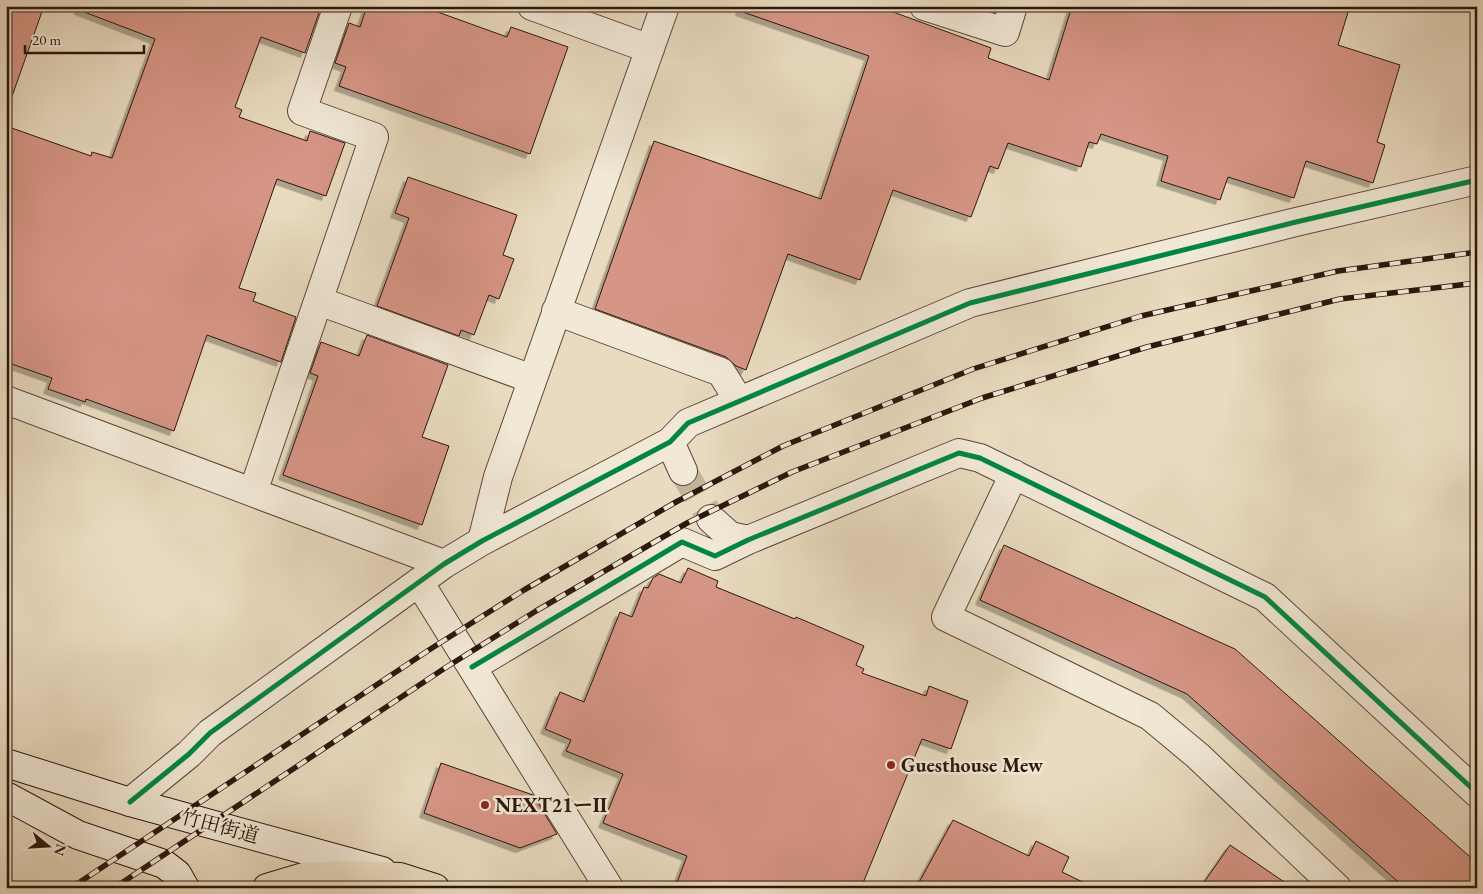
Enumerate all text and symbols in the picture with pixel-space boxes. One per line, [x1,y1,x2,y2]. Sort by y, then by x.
scale bar [25,22,144,54]
text: 20 m [32,30,61,49]
place label: Guesthouse Mew [901,752,1043,778]
marker: Guesthouse Mew [885,759,897,771]
place label: NEXT21ーⅡ [495,792,608,818]
marker: NEXT21ーⅡ [479,799,491,811]
street label: 竹田街道 [178,803,262,849]
north arrow [22,822,72,872]
text: N [50,842,71,859]

